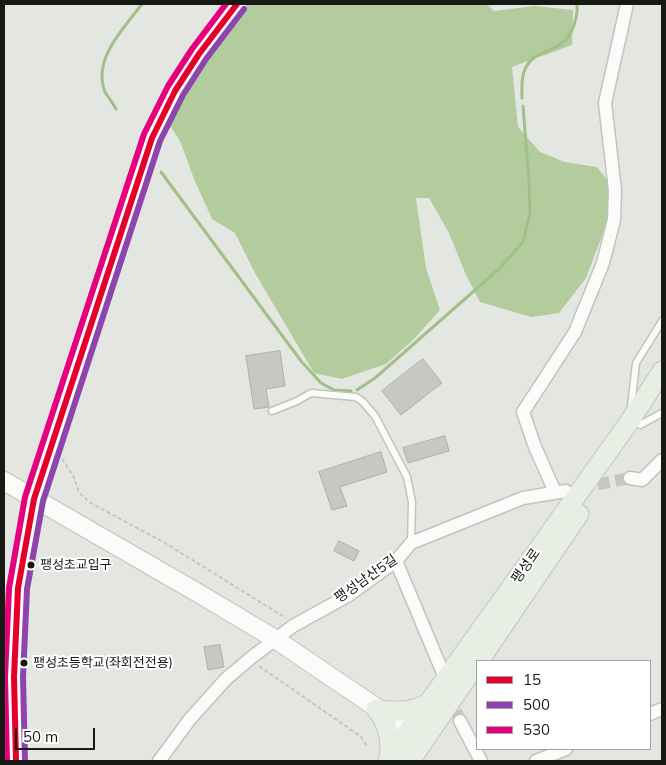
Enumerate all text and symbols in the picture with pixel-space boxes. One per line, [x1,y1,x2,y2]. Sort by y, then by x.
street label: 팽성로 [508,545,544,587]
street label: 팽성남산5길 [331,551,401,607]
place label: 팽성초교입구 [40,557,112,573]
marker: 팽성초교입구 [26,560,36,570]
place label: 팽성초등학교(좌회전전용) [33,655,173,671]
marker: 팽성초등학교(좌회전전용) [19,658,29,668]
legend [476,660,651,750]
text: 15 [523,670,541,689]
text: 500 [523,695,550,714]
scale bar [18,718,98,750]
text: 530 [523,720,550,739]
text: 50 m [23,727,58,746]

